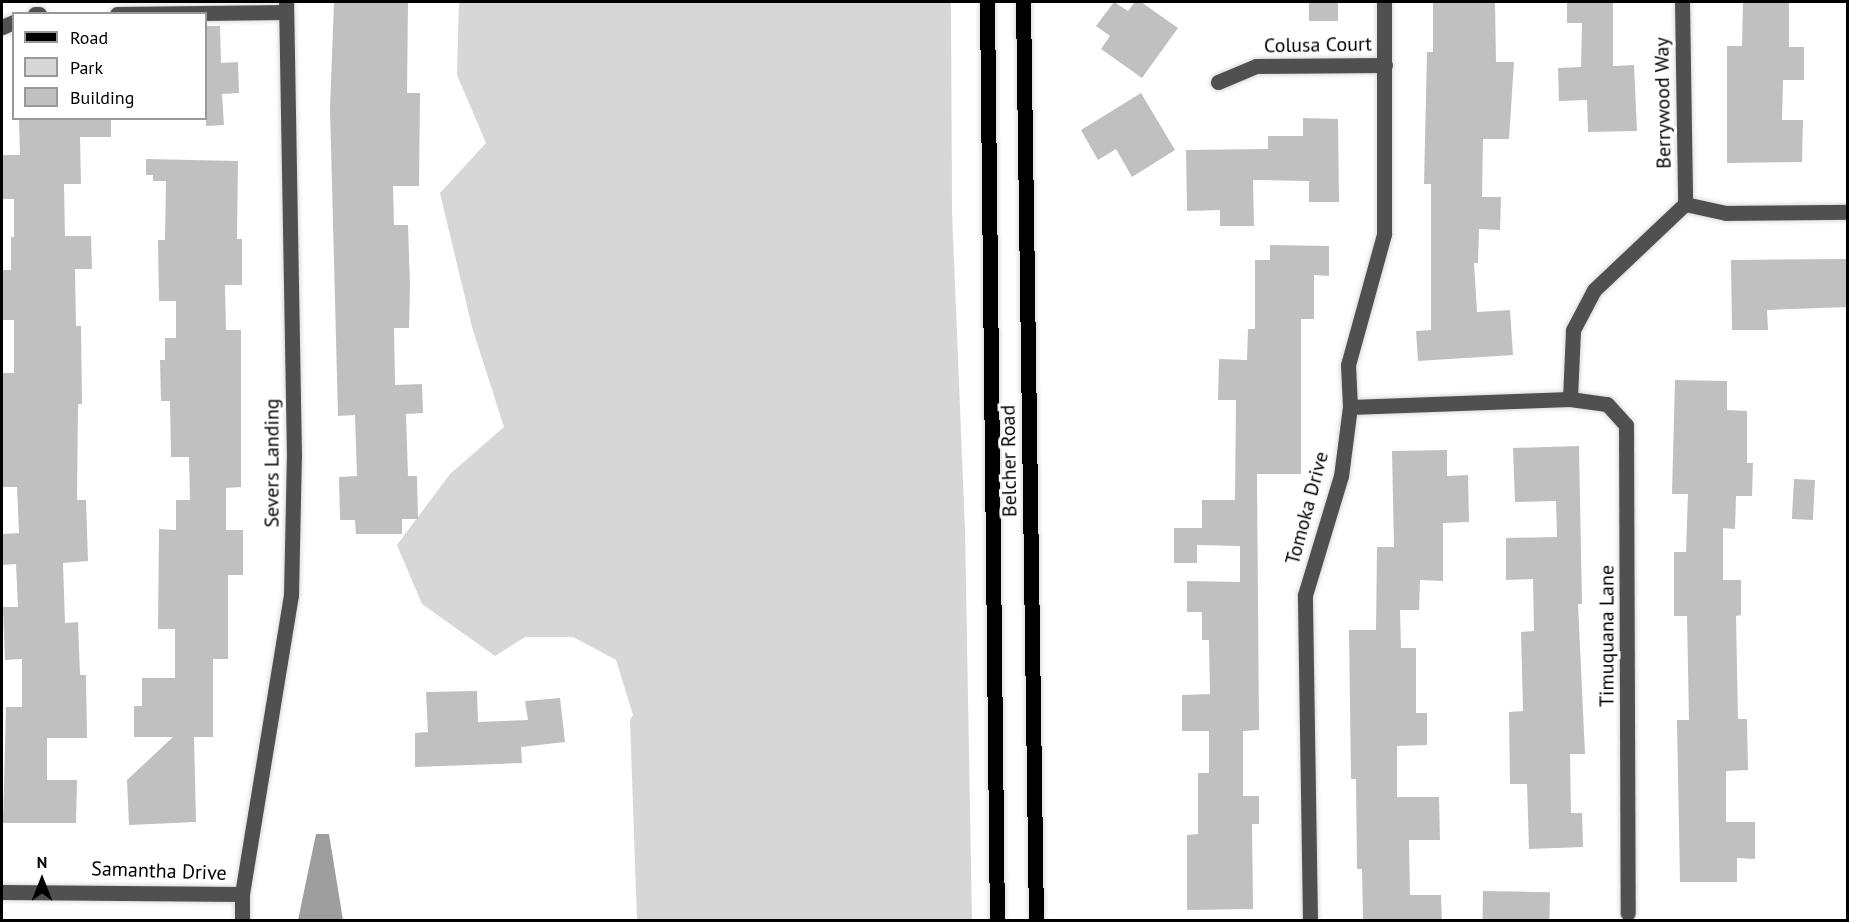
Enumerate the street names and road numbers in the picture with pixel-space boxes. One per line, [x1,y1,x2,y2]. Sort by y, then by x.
street label: Colusa Court [1264,32,1372,58]
street label: Berrywood Way [1650,37,1676,169]
street label: Severs Landing [260,398,284,528]
street label: Belcher Road [996,405,1022,517]
street label: Tomoka Drive [1280,449,1334,567]
street label: Timuquana Lane [1595,565,1619,707]
street label: Samantha Drive [91,857,227,885]

